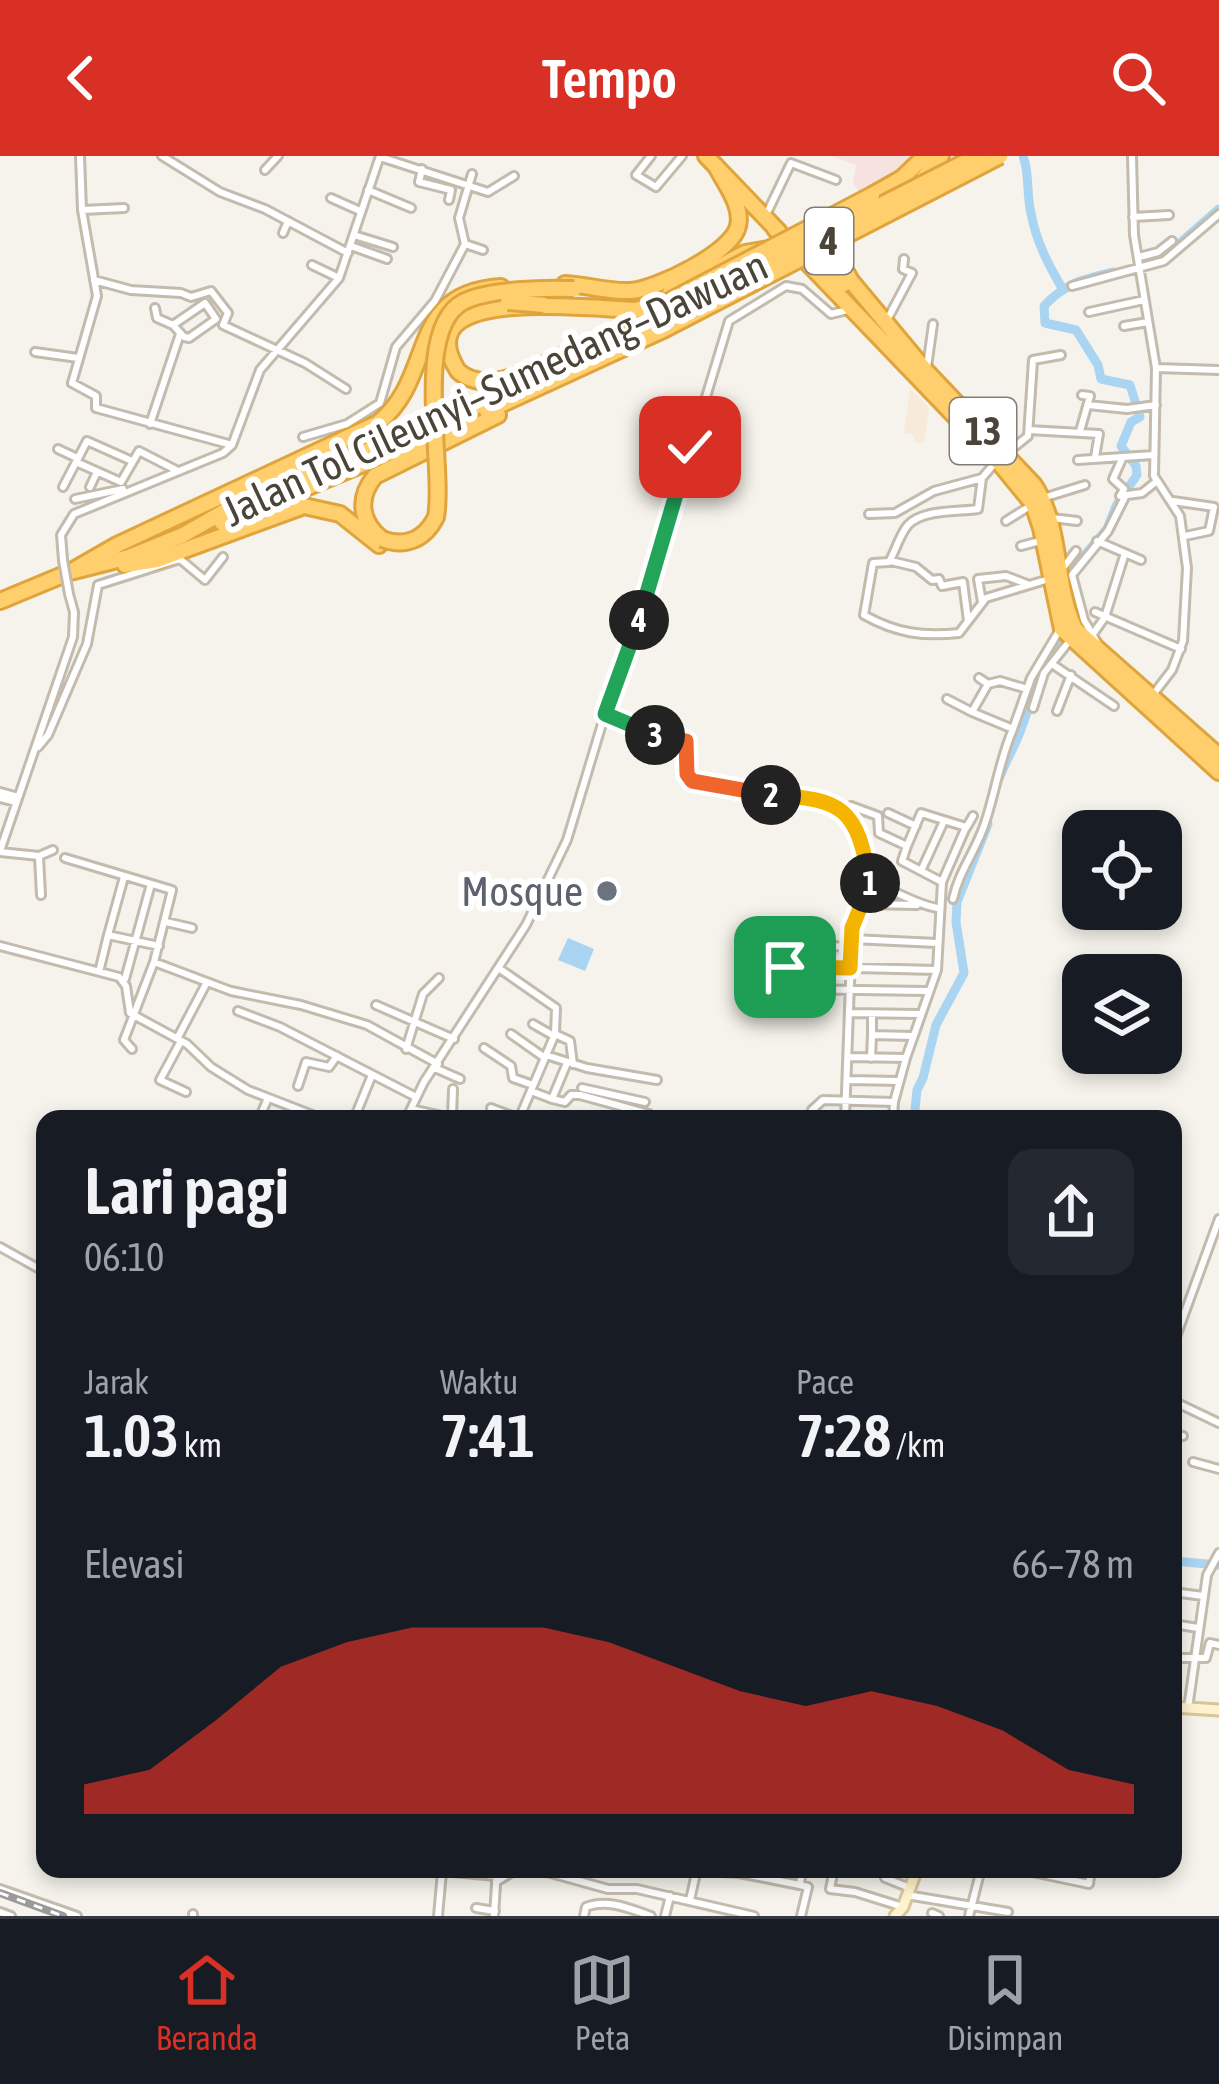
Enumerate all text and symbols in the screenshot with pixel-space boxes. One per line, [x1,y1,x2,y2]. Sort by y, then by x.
icon: back [48,45,114,111]
icon: search [1105,45,1171,111]
text: Tempo [542,48,677,109]
road number: 4 [805,208,853,274]
street label: Jalan Tol Cileunyi–Sumedang–Dawuan [215,241,775,535]
pin [639,396,741,498]
road number: 13 [950,398,1016,464]
icon: check [657,414,723,480]
pin: 4 [609,590,669,650]
text: 4 [631,601,647,639]
pin: 3 [625,705,685,765]
text: 3 [647,716,663,754]
pin: 2 [741,765,801,825]
text: 2 [763,776,779,814]
map controls [1062,810,1182,1074]
button: locate [1062,810,1182,930]
pin: 1 [840,853,900,913]
text: 1 [862,864,878,902]
place label: Mosque [461,867,583,915]
marker: Mosque [594,878,620,904]
pin [734,916,836,1018]
icon: arrive [752,934,818,1000]
button: layers [1062,954,1182,1074]
button: share [1008,1149,1134,1275]
text: Lari pagi [84,1152,289,1228]
text: 06:10 [84,1235,164,1279]
text: Jarak [84,1363,149,1401]
text: Waktu [440,1363,518,1401]
text: Pace [796,1363,854,1401]
text: 1.03 [84,1401,179,1470]
text: 7:41 [440,1401,535,1470]
text: 7:28 [796,1401,891,1470]
text: km [179,1426,222,1464]
text: /km [891,1426,945,1464]
text: Elevasi [84,1542,184,1586]
text: 66–78 m [1012,1542,1134,1586]
tab: Beranda [156,1947,258,2057]
tab: Peta [569,1947,635,2057]
tab: Disimpan [947,1947,1063,2057]

